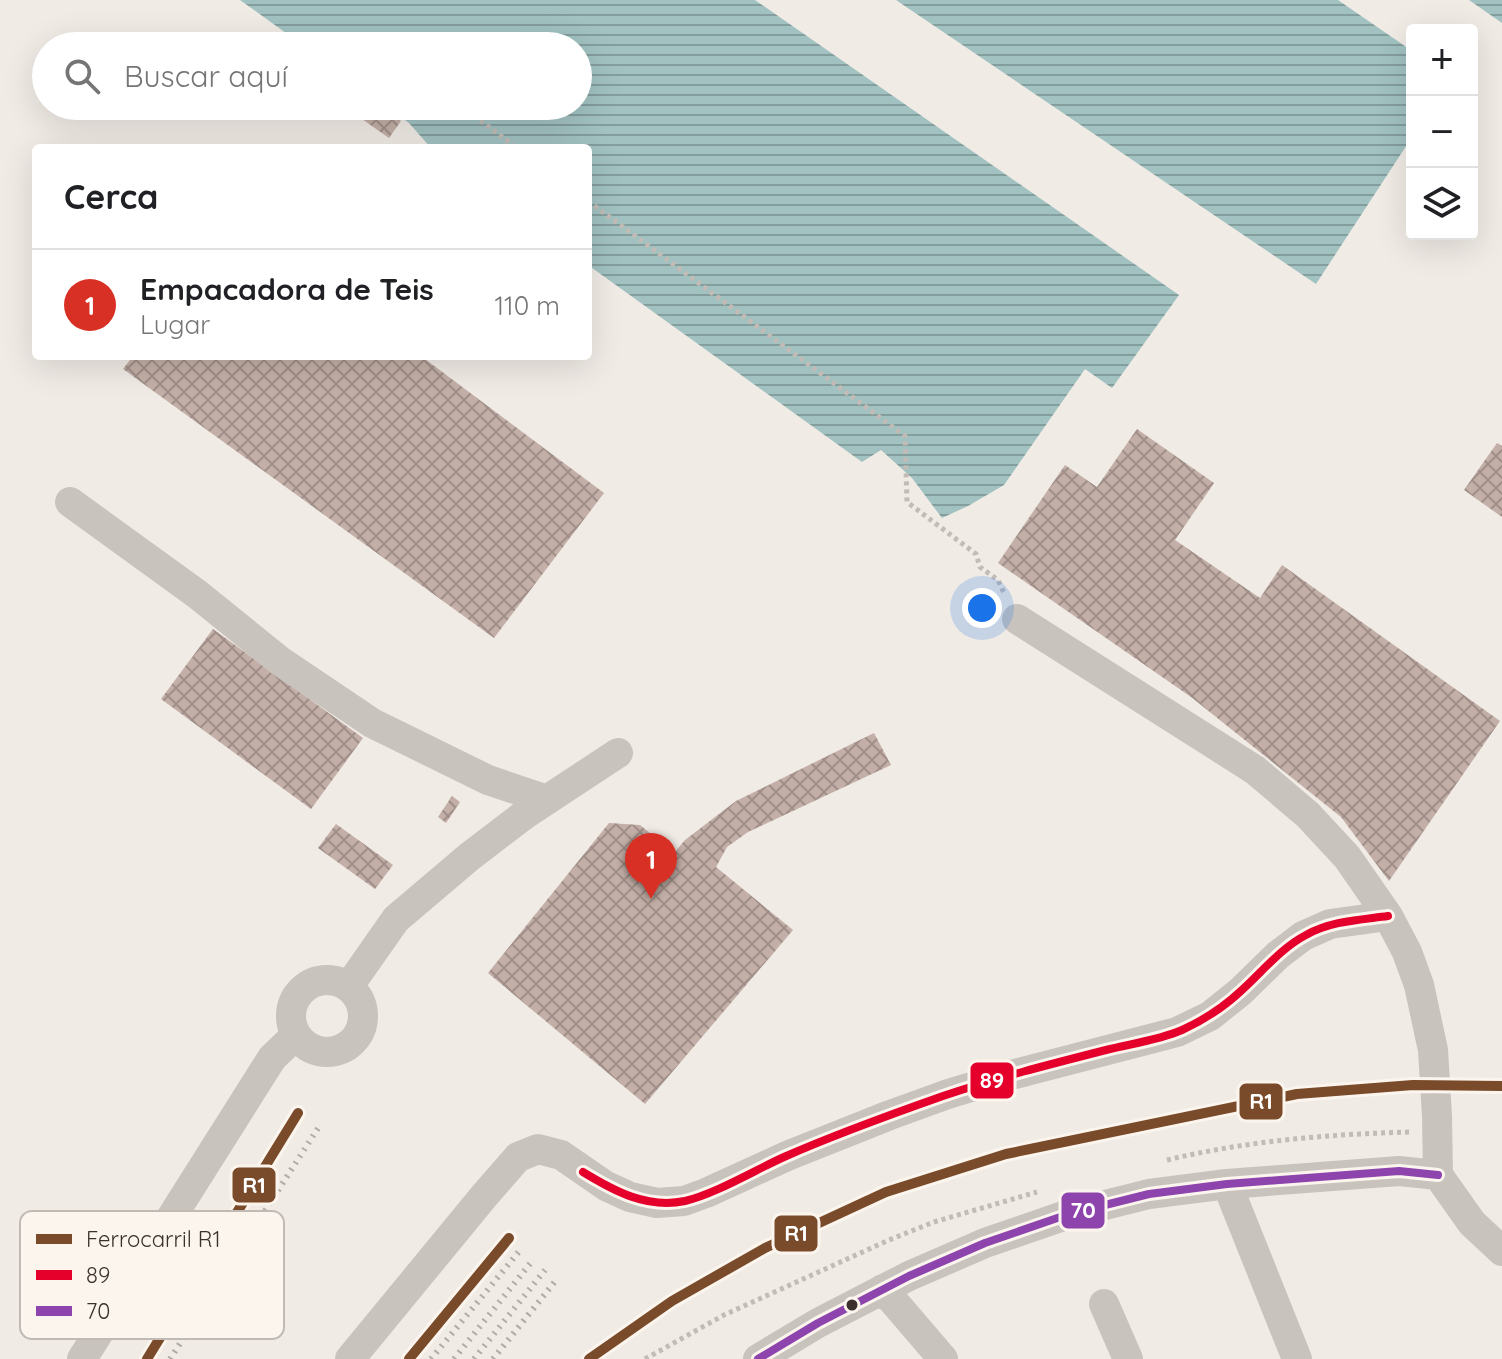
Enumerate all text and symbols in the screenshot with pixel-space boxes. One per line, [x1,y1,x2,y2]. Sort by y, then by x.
map controls [1406,24,1478,240]
button: + [1406,24,1478,96]
search box [32,32,592,120]
icon: search [60,54,104,98]
text: Buscar aquí [124,57,288,95]
button: − [1406,96,1478,168]
button: layers [1406,168,1478,240]
text: Cerca [64,175,158,218]
text: Empacadora de Teis [140,270,434,308]
text: 1 [85,289,95,322]
text: 110 m [494,289,560,322]
text: Lugar [140,308,210,341]
your location [962,588,1002,628]
pin: 1 [625,833,677,899]
line badge: 89 [969,1061,1015,1100]
text: 89 [980,1066,1004,1094]
line badge: R1 [1238,1082,1284,1121]
text: R1 [1249,1087,1273,1115]
line badge: R1 [231,1166,277,1204]
text: R1 [242,1171,266,1199]
line badge: 70 [1060,1191,1106,1230]
text: 70 [1070,1196,1096,1224]
legend [20,1211,284,1339]
line badge: R1 [773,1214,819,1253]
text: R1 [784,1219,808,1247]
text: Ferrocarril R1 [86,1225,221,1253]
text: 89 [86,1261,110,1289]
text: 70 [86,1297,110,1325]
unlabelled marker [844,1297,860,1313]

